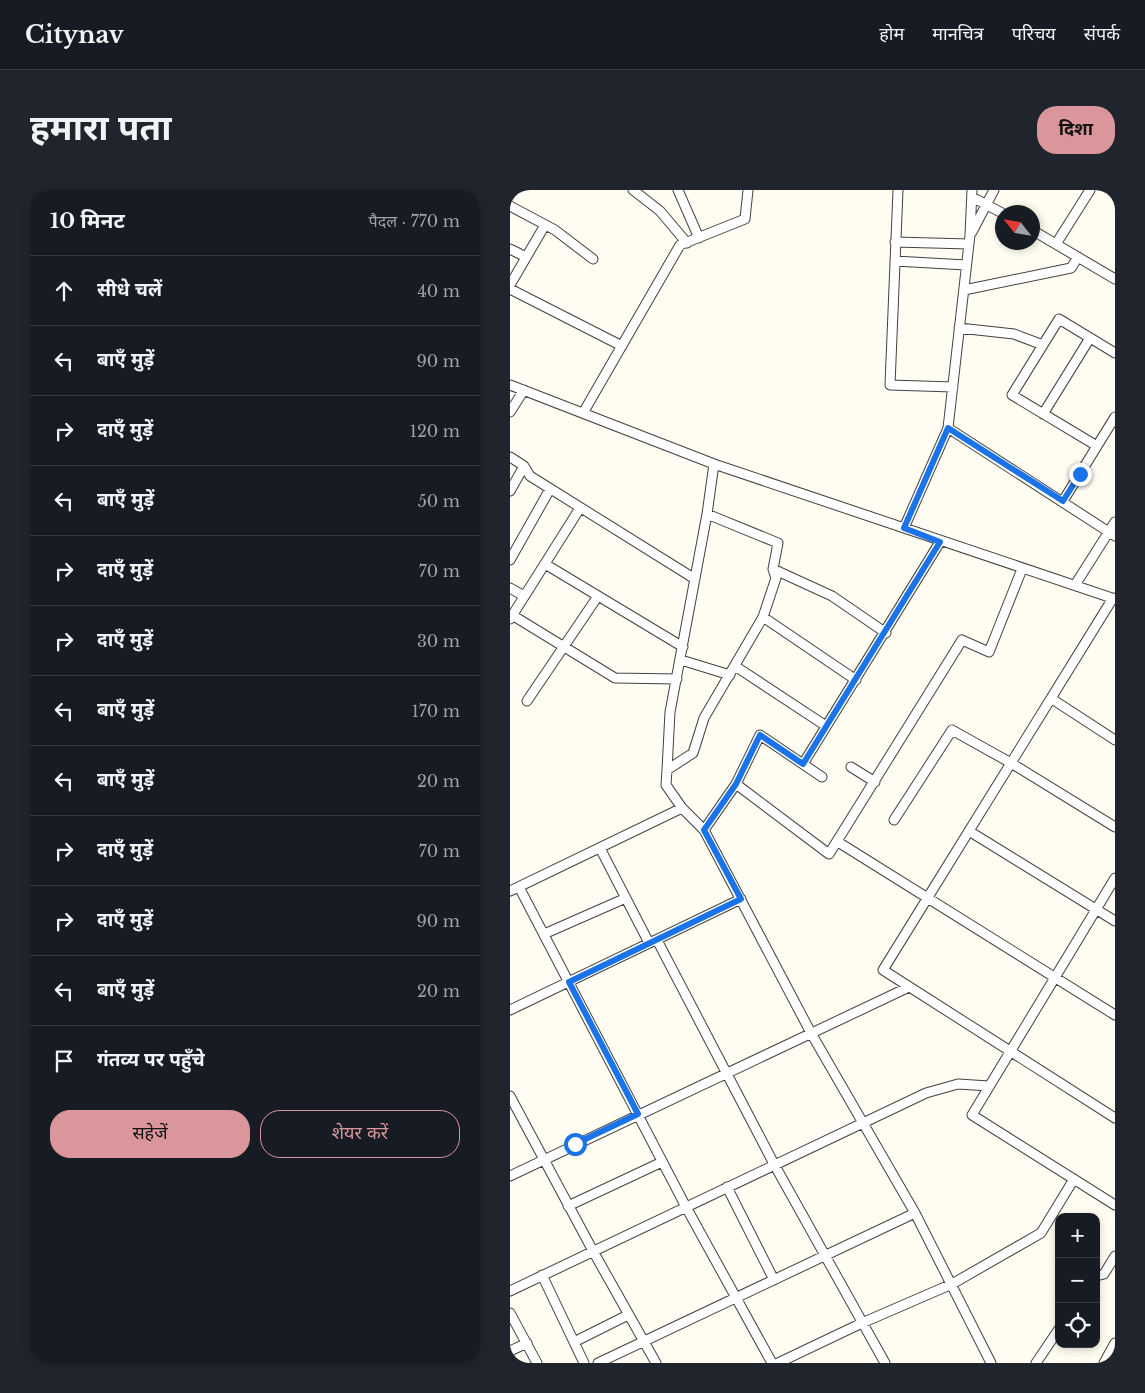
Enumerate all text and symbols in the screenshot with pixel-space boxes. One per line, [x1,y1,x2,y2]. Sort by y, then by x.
text: Citynav [25,20,124,49]
text: होम [879,23,904,45]
text: मानचित्र [932,23,984,45]
text: परिचय [1012,23,1056,45]
text: संपर्क [1084,23,1120,45]
text: हमारा पता [30,106,171,149]
button: दिशा [1037,106,1115,154]
north arrow [995,205,1040,250]
text: 10 मिनट [50,208,125,234]
text: पैदल · 770 m [369,211,460,231]
icon: ahead [50,277,78,305]
text: सीधे चलें [97,278,162,301]
text: 40 m [417,281,460,301]
icon: left [50,347,78,375]
text: बाएँ मुड़ें [97,348,154,371]
text: 90 m [417,351,460,371]
icon: right [50,417,78,445]
text: दाएँ मुड़ें [97,418,153,441]
text: 120 m [410,421,460,441]
route end [1069,463,1092,486]
icon: left [50,487,78,515]
text: बाएँ मुड़ें [97,488,154,511]
text: 50 m [418,491,460,511]
icon: right [50,557,78,585]
text: दाएँ मुड़ें [97,558,153,581]
text: 70 m [419,561,460,581]
icon: right [50,627,78,655]
text: दाएँ मुड़ें [97,628,153,651]
text: 30 m [417,631,460,651]
icon: left [50,697,78,725]
text: बाएँ मुड़ें [97,698,154,721]
text: 170 m [412,701,460,721]
icon: left [50,767,78,795]
text: बाएँ मुड़ें [97,768,154,791]
text: 20 m [417,771,460,791]
icon: right [50,837,78,865]
text: दाएँ मुड़ें [97,838,153,861]
text: 70 m [419,841,460,861]
icon: right [50,907,78,935]
text: दाएँ मुड़ें [97,908,153,931]
text: 90 m [417,911,460,931]
icon: left [50,977,78,1005]
text: बाएँ मुड़ें [97,978,154,1001]
text: 20 m [417,981,460,1001]
icon: arrive [50,1047,78,1075]
text: गंतव्य पर पहुँचे [97,1048,205,1071]
button: सहेजें [50,1110,250,1158]
button: शेयर करें [260,1110,460,1158]
route start [564,1133,587,1156]
map controls [1055,1213,1100,1348]
button: + [1055,1213,1100,1258]
button: − [1055,1258,1100,1303]
button: locate [1055,1303,1100,1348]

